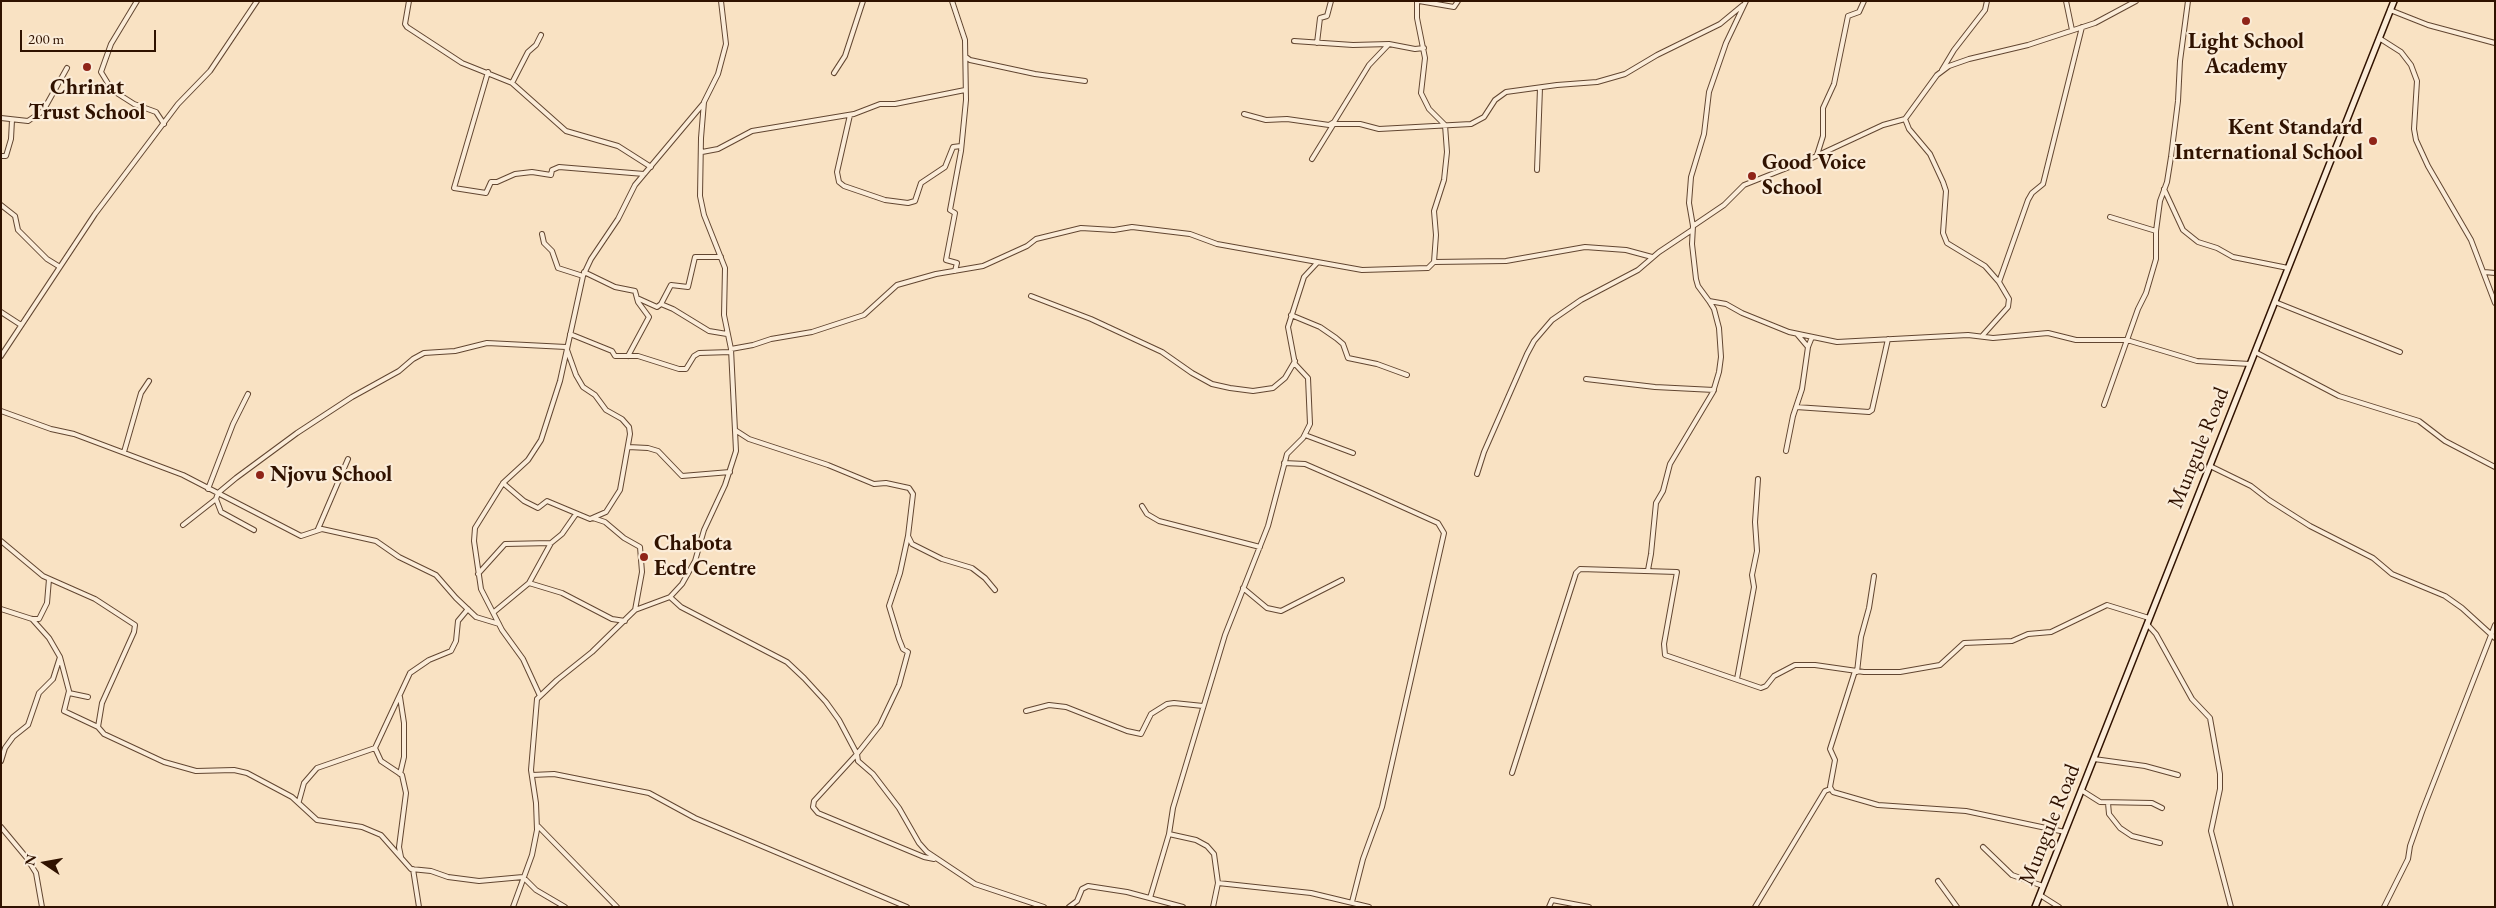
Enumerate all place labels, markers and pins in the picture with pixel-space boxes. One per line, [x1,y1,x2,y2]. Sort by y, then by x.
marker: Light School Academy [2240,15,2252,27]
place label: Light School Academy [2188,29,2304,80]
marker: Chrinat Trust School [81,61,93,73]
place label: Chrinat Trust School [29,75,145,126]
place label: Kent Standard International School [2175,115,2363,166]
marker: Kent Standard International School [2367,135,2379,147]
place label: Good Voice School [1762,150,1866,202]
marker: Good Voice School [1746,170,1758,182]
place label: Njovu School [270,462,392,488]
marker: Njovu School [254,469,266,481]
place label: Chabota Ecd Centre [654,531,756,582]
marker: Chabota Ecd Centre [638,551,650,563]

